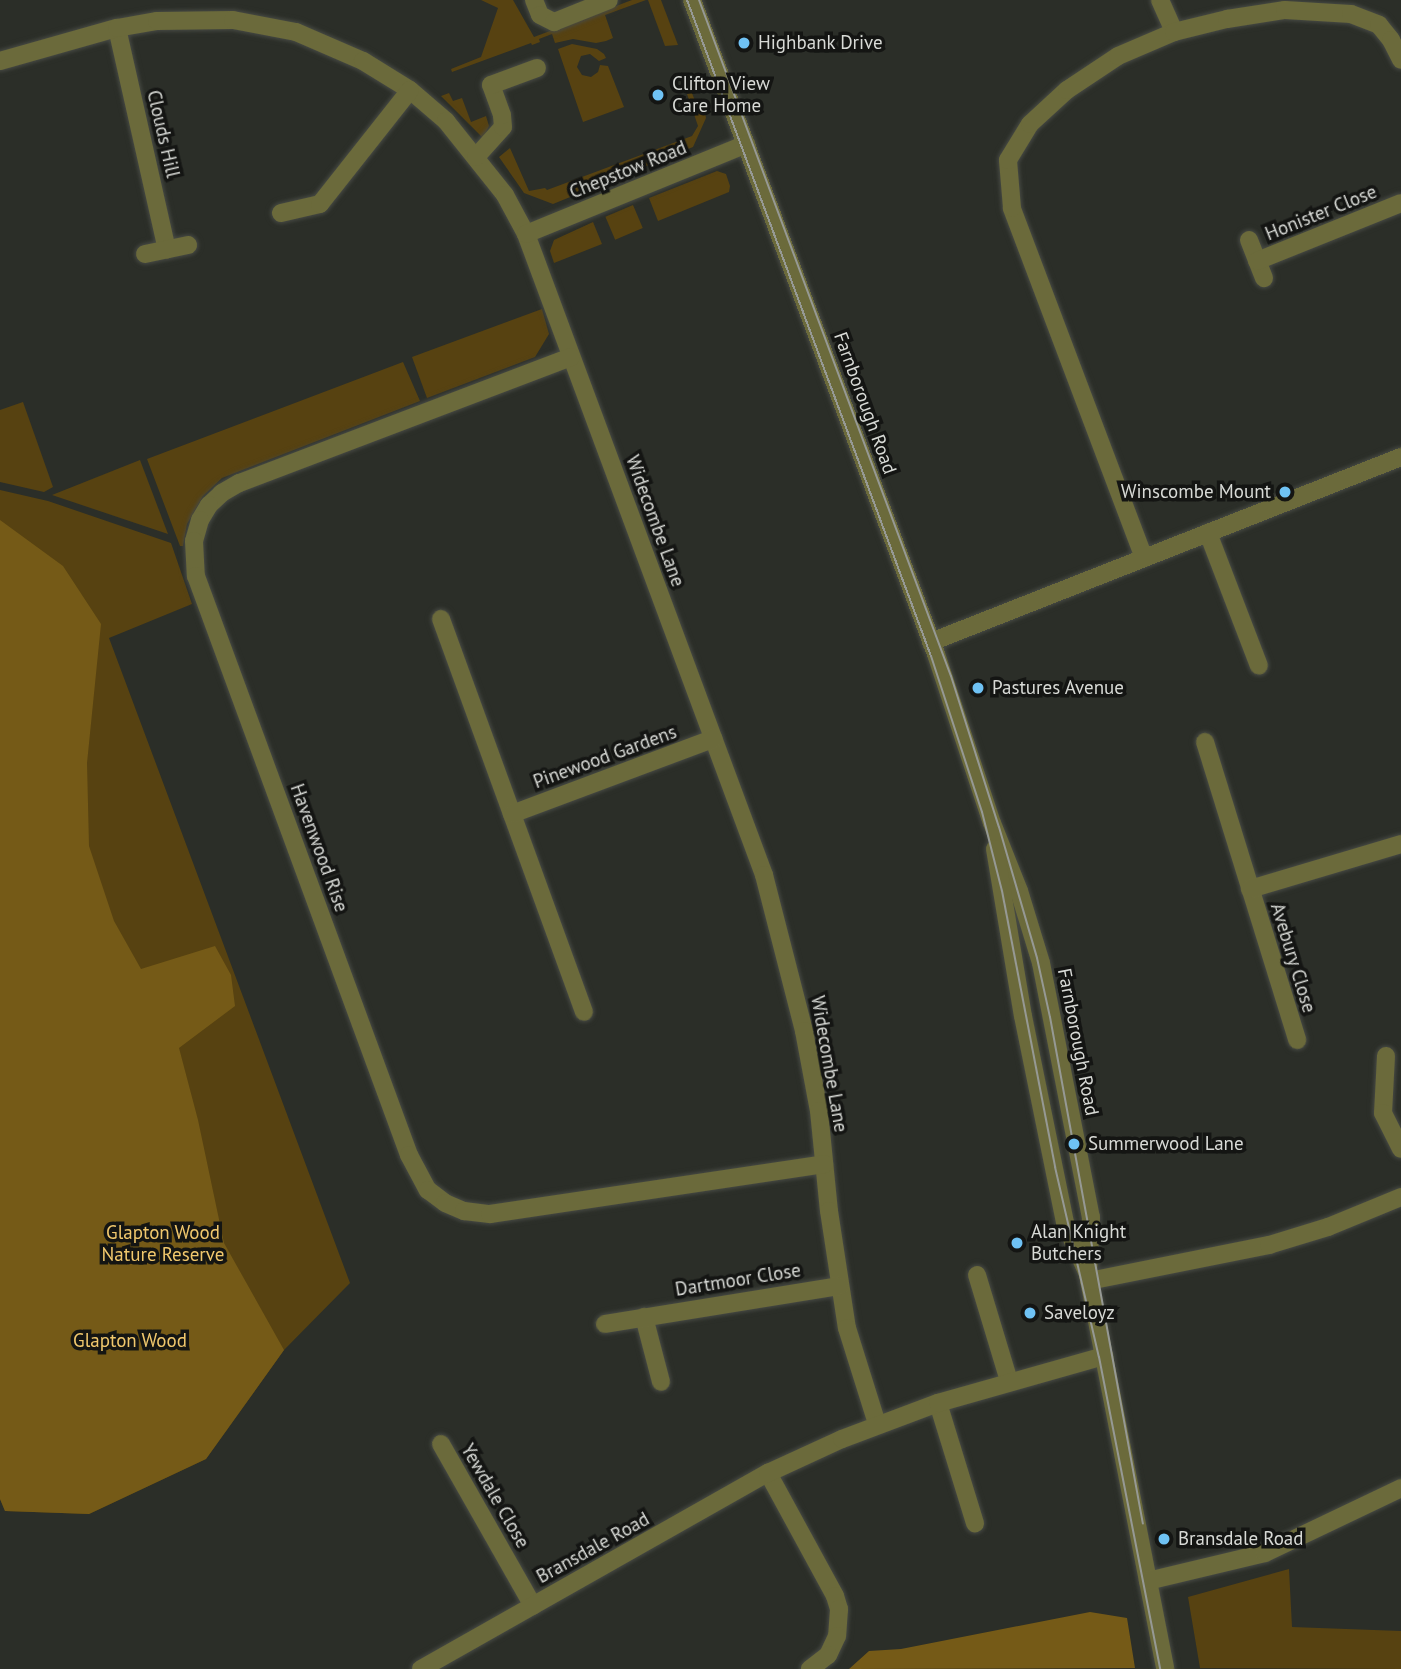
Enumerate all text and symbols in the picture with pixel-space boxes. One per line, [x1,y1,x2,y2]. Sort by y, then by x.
place label: Highbank Drive [758,32,883,54]
marker: Highbank Drive [736,35,752,51]
place label: Clifton View Care Home [672,73,770,117]
marker: Clifton View Care Home [650,87,666,103]
street label: Clouds Hill [142,88,184,180]
street label: Chepstow Road [566,136,690,204]
street label: Honister Close [1262,180,1380,246]
street label: Farnborough Road [829,329,901,477]
street label: Widecombe Lane [621,452,689,590]
place label: Winscombe Mount [1121,481,1271,503]
marker: Winscombe Mount [1277,484,1293,500]
place label: Pastures Avenue [992,677,1125,699]
marker: Pastures Avenue [970,680,986,696]
street label: Pinewood Gardens [530,721,680,793]
street label: Havenwood Rise [285,781,353,915]
street label: Avebury Close [1265,900,1321,1016]
street label: Farnborough Road [1053,967,1103,1117]
street label: Widecombe Lane [806,994,852,1134]
place label: Summerwood Lane [1088,1133,1244,1155]
marker: Summerwood Lane [1066,1136,1082,1152]
place label: Alan Knight Butchers [1031,1221,1126,1265]
park label: Glapton Wood Nature Reserve [102,1222,224,1266]
marker: Alan Knight Butchers [1009,1235,1025,1251]
street label: Dartmoor Close [674,1259,802,1301]
place label: Saveloyz [1044,1302,1115,1324]
marker: Saveloyz [1022,1305,1038,1321]
park label: Glapton Wood [73,1330,187,1352]
street label: Yewdale Close [456,1440,534,1552]
street label: Bransdale Road [533,1508,653,1588]
place label: Bransdale Road [1178,1528,1304,1550]
marker: Bransdale Road [1156,1531,1172,1547]

